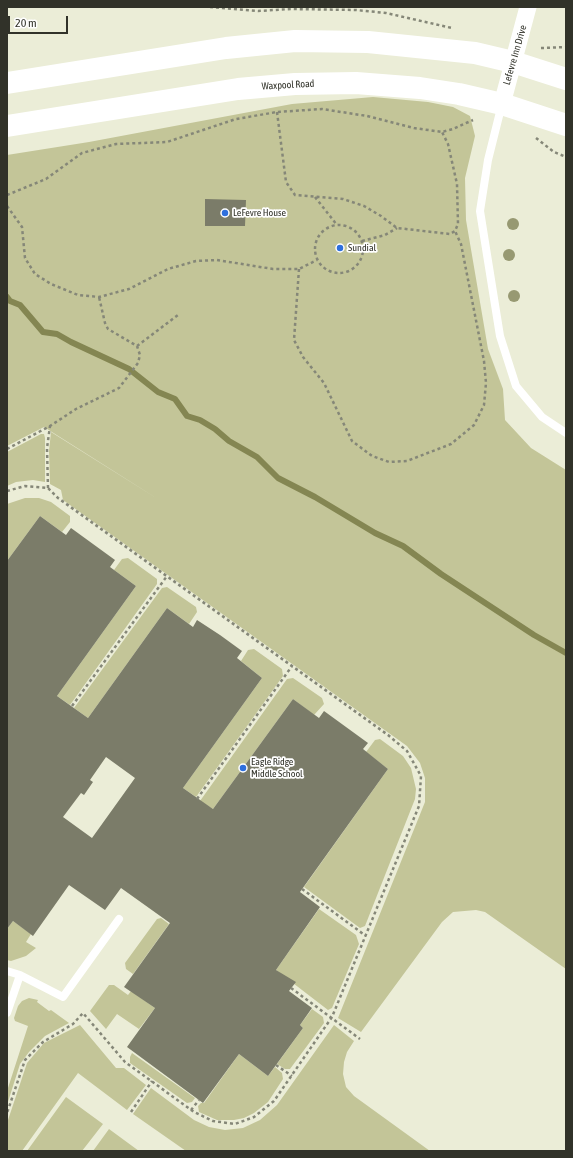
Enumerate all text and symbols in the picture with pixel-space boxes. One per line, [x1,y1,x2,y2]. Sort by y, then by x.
scale bar [10,8,70,34]
text: 20 m [15,16,37,30]
street label: Lefevre Inn Drive [501,24,529,86]
street label: Waxpool Road [261,78,315,92]
place label: LeFevre House [233,207,286,219]
marker: LeFevre House [220,208,230,218]
place label: Sundial [348,242,376,254]
marker: Sundial [335,243,345,253]
place label: Eagle Ridge Middle School [251,756,303,780]
marker: Eagle Ridge Middle School [238,763,248,773]

